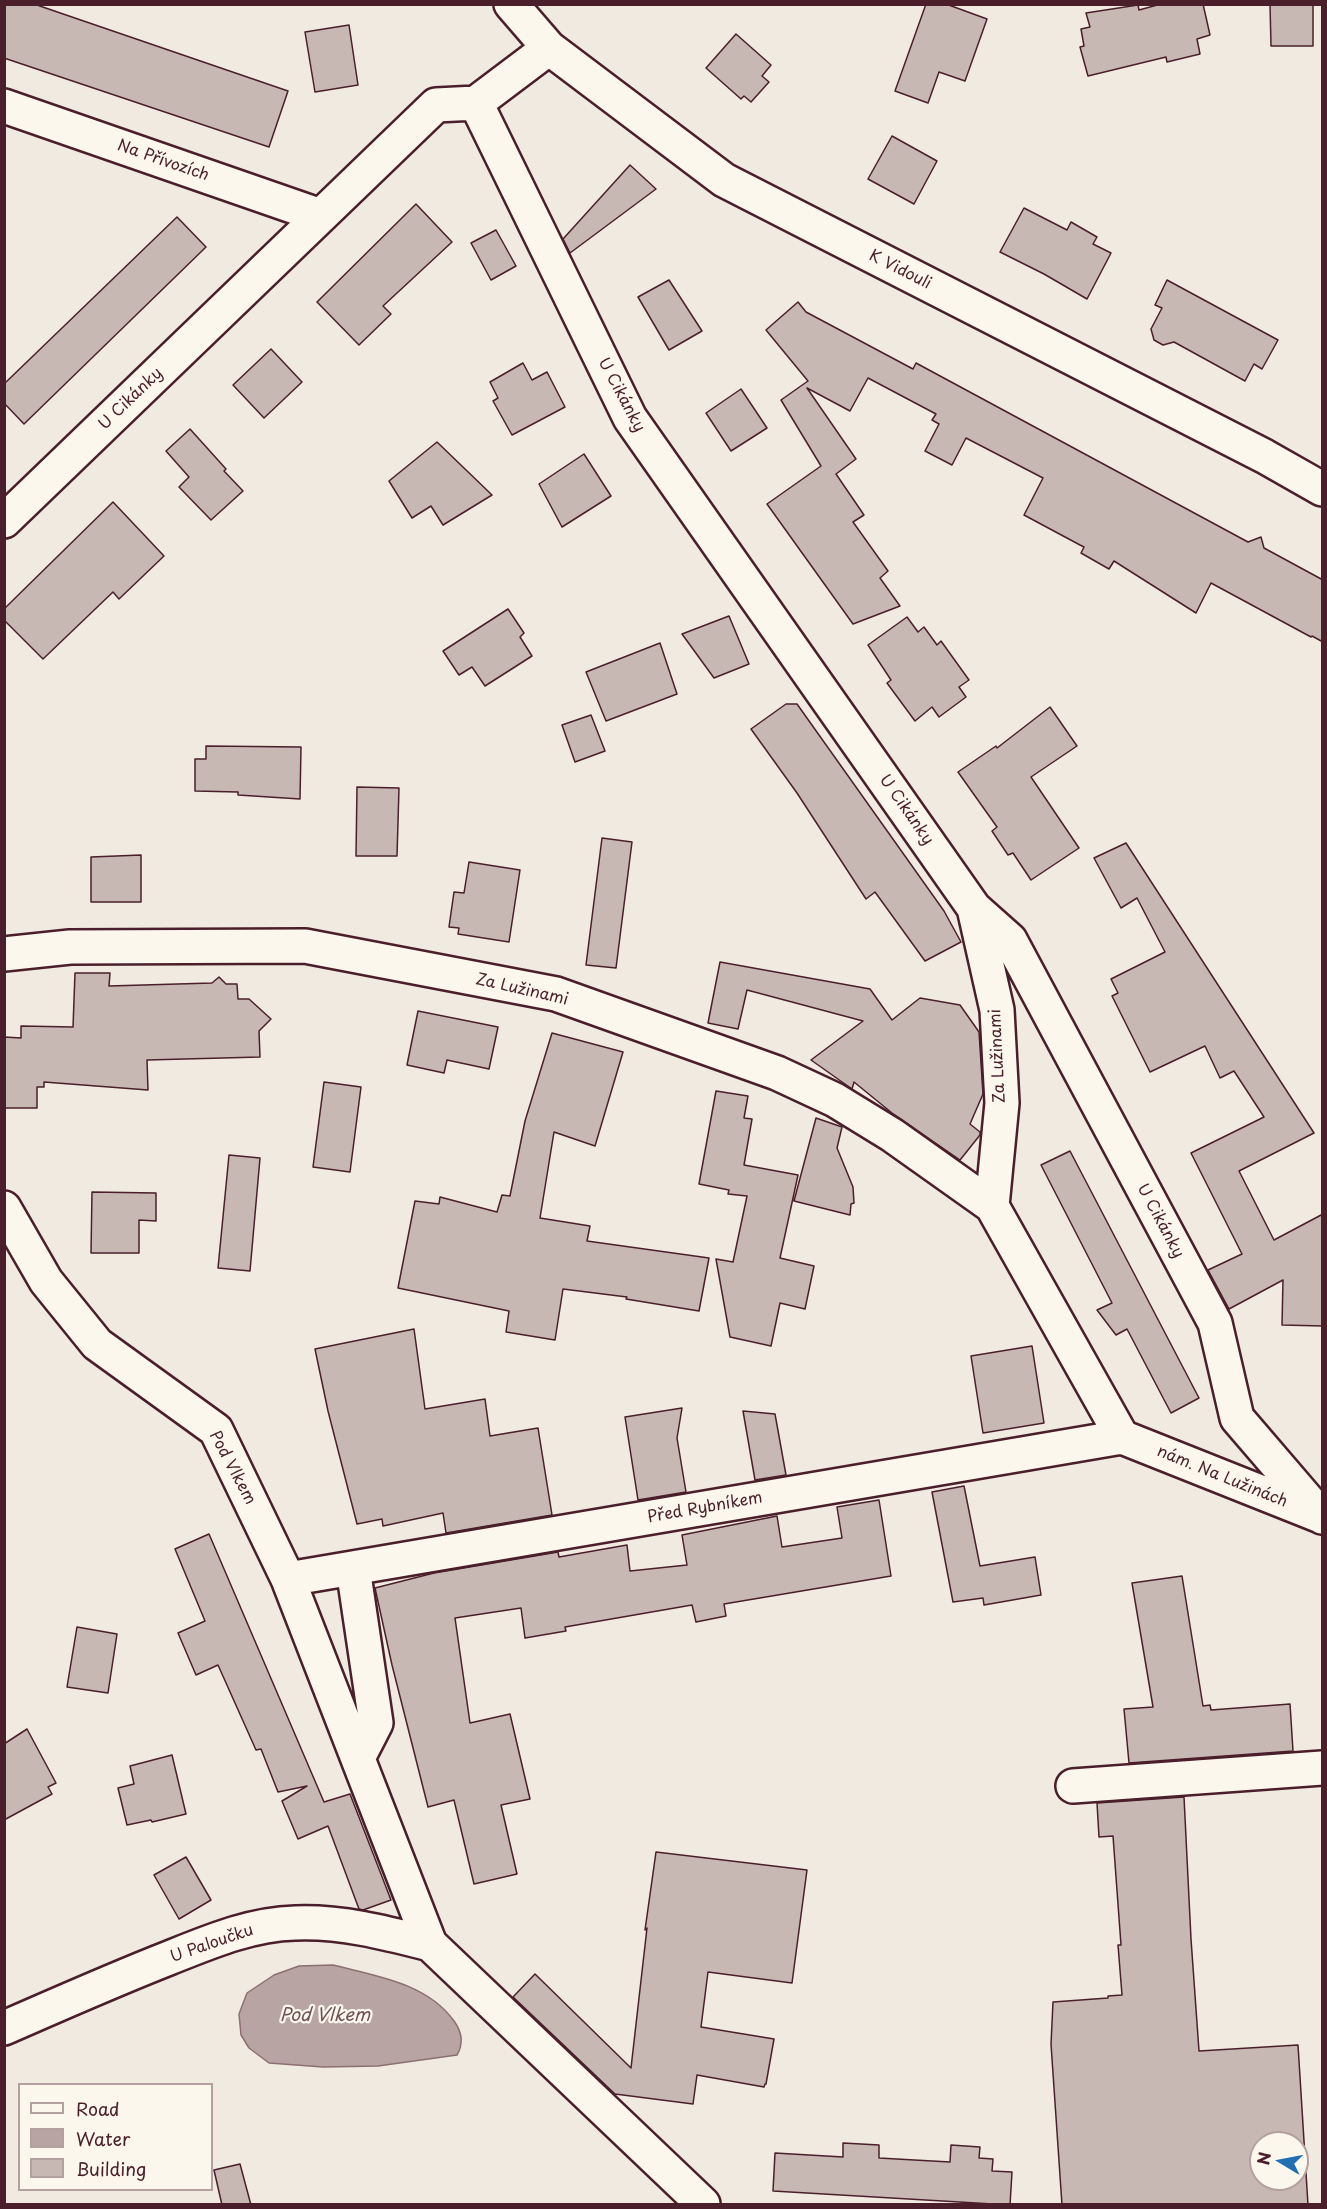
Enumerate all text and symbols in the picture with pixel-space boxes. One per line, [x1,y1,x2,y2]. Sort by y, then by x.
street label: Na Přívozích [115,136,211,186]
street label: K Vidouli [866,246,934,294]
street label: U Cikánky [593,355,649,435]
street label: U Cikánky [95,364,167,434]
street label: U Cikánky [875,771,937,849]
street label: Za Lužinami [474,970,570,1010]
street label: Za Lužinami [986,1008,1010,1104]
street label: U Cikánky [1132,1181,1188,1261]
street label: Pod Vlkem [205,1428,259,1508]
street label: nám. Na Lužinách [1154,1442,1290,1512]
street label: Před Rybníkem [646,1488,764,1528]
street label: U Paloučku [168,1921,256,1967]
water label: Pod Vlkem [280,2005,370,2027]
legend [18,2083,213,2191]
text: Road [76,2095,120,2122]
text: Water [76,2125,130,2152]
north arrow [1249,2131,1309,2191]
text: N [1250,2150,1276,2167]
text: Building [76,2155,146,2182]

